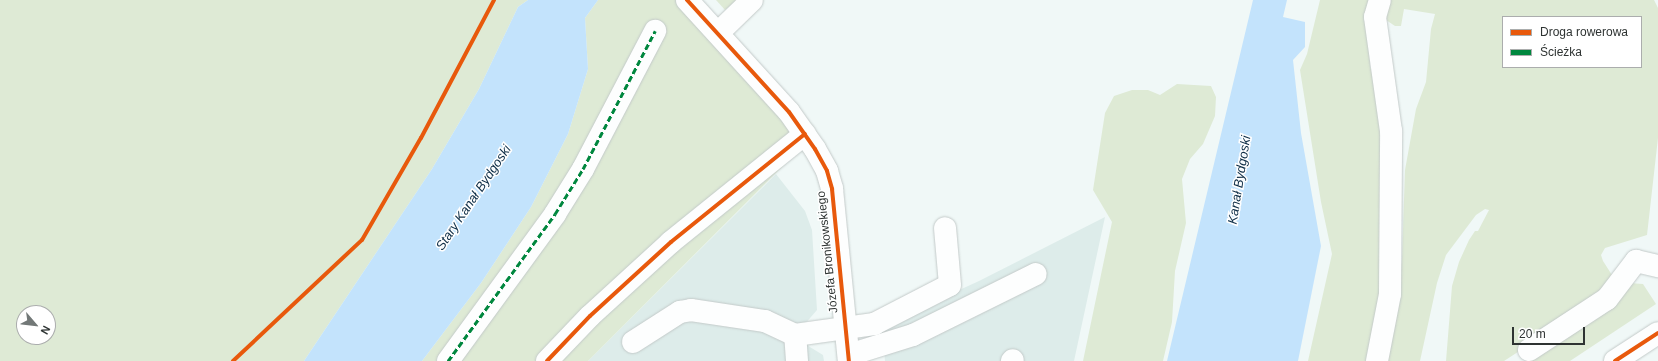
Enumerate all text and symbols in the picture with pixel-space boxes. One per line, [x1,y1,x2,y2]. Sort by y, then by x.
legend [1502,16,1642,68]
text: Droga rowerowa [1540,25,1628,39]
text: Ścieżka [1540,45,1582,59]
water label: Kanał Bydgoski [1225,135,1255,225]
water label: Stary Kanał Bydgoski [433,142,515,254]
street label: Józefa Bronikowskiego [814,190,842,314]
north arrow [16,305,56,345]
scale bar [1514,319,1587,345]
text: N [39,324,53,336]
text: 20 m [1519,327,1546,341]

